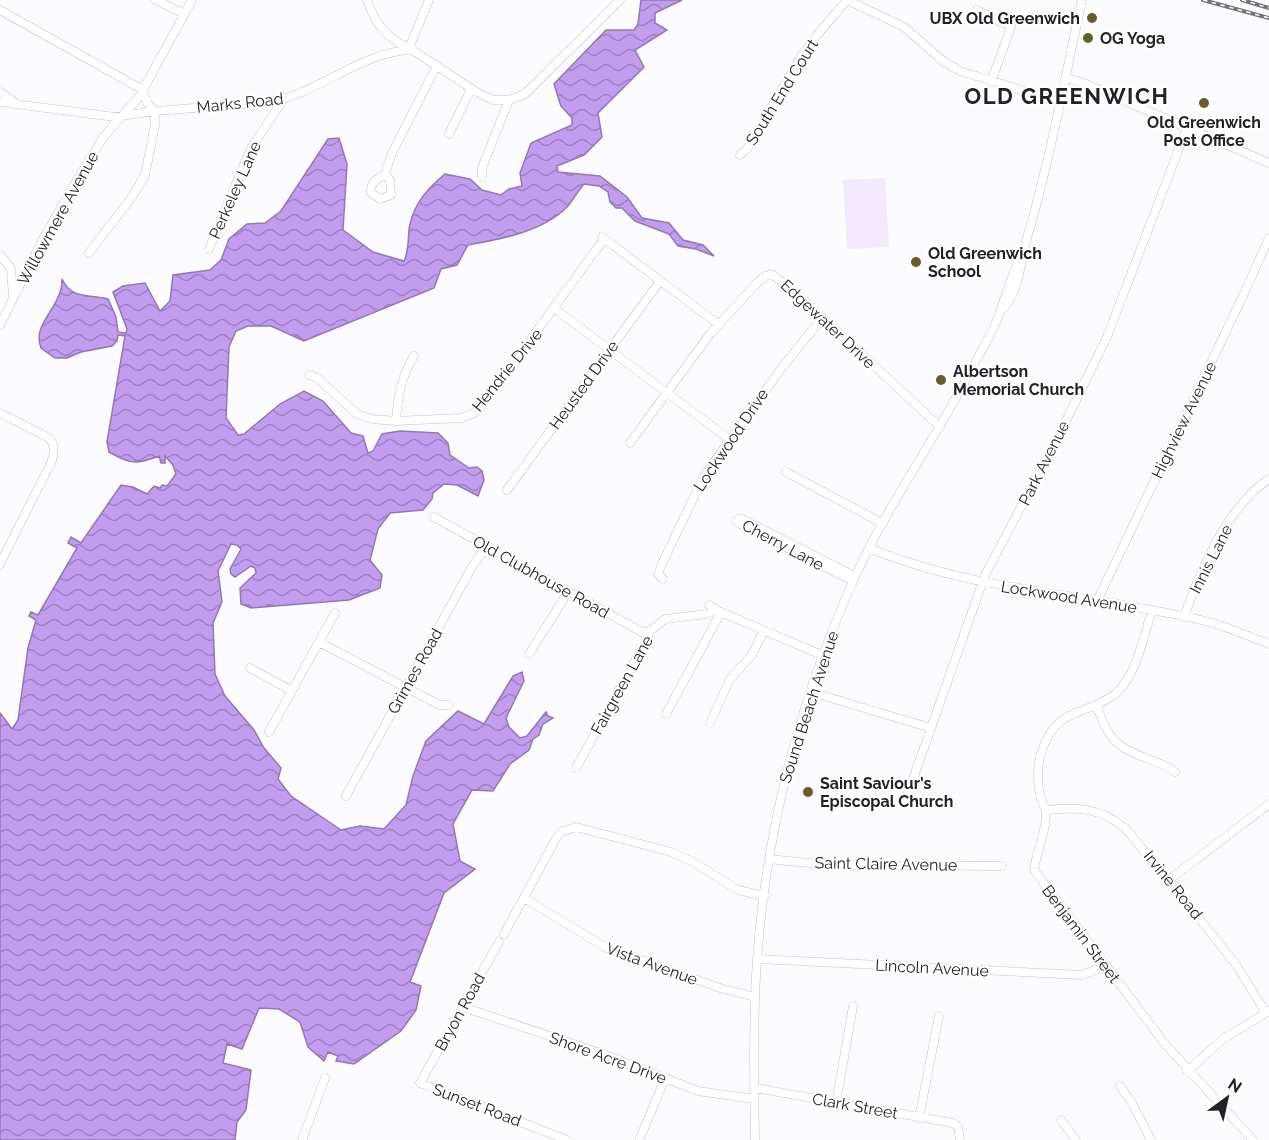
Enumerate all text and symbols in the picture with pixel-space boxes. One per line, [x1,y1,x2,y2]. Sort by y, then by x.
place label: UBX Old Greenwich [929,9,1080,28]
marker: UBX Old Greenwich [1085,11,1099,25]
place label: OG Yoga [1100,29,1165,48]
marker: OG Yoga [1081,31,1095,45]
street label: South End Court [742,35,823,149]
district label: OLD GREENWICH [965,83,1169,109]
street label: Marks Road [196,89,284,117]
marker: Old Greenwich Post Office [1197,96,1211,110]
place label: Old Greenwich Post Office [1147,113,1261,150]
street label: Perkeley Lane [205,138,265,242]
street label: Willowmere Avenue [13,148,103,288]
place label: Old Greenwich School [928,244,1042,281]
marker: Old Greenwich School [909,255,923,269]
street label: Edgewater Drive [777,275,879,373]
street label: Hendrie Drive [468,325,546,415]
street label: Heusted Drive [545,337,623,433]
street label: Highview Avenue [1147,358,1221,482]
place label: Albertson Memorial Church [953,362,1084,399]
marker: Albertson Memorial Church [934,373,948,387]
street label: Lockwood Drive [690,385,772,495]
street label: Park Avenue [1015,418,1073,508]
street label: Cherry Lane [739,515,827,575]
street label: Innis Lane [1186,521,1236,597]
street label: Old Clubhouse Road [469,532,613,622]
street label: Lockwood Avenue [1000,577,1138,617]
street label: Grimes Road [384,625,446,717]
street label: Sound Beach Avenue [775,629,843,785]
street label: Fairgreen Lane [587,632,657,738]
place label: Saint Saviour's Episcopal Church [820,774,953,811]
marker: Saint Saviour's Episcopal Church [801,785,815,799]
street label: Irvine Road [1140,847,1206,923]
street label: Saint Claire Avenue [815,853,957,875]
street label: Benjamin Street [1038,881,1124,987]
street label: Vista Avenue [604,939,700,989]
street label: Lincoln Avenue [875,956,989,980]
street label: Bryon Road [431,970,489,1054]
street label: Shore Acre Drive [547,1028,669,1088]
north arrow [1197,1068,1257,1128]
text: N [1225,1075,1245,1097]
street label: Sunset Road [430,1079,524,1131]
street label: Clark Street [811,1089,900,1123]

